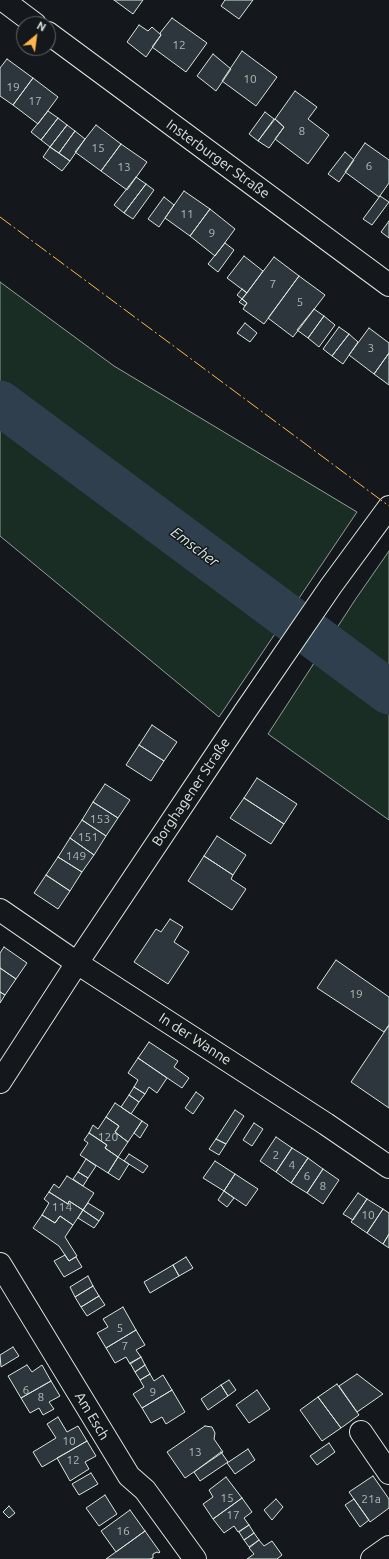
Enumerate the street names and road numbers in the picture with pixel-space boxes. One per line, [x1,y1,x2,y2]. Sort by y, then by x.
street label: Insterburger Straße [163,116,273,202]
street label: Borghagener Straße [148,735,234,849]
street label: In der Wanne [156,1009,234,1069]
street label: Am Esch [71,1389,113,1443]

